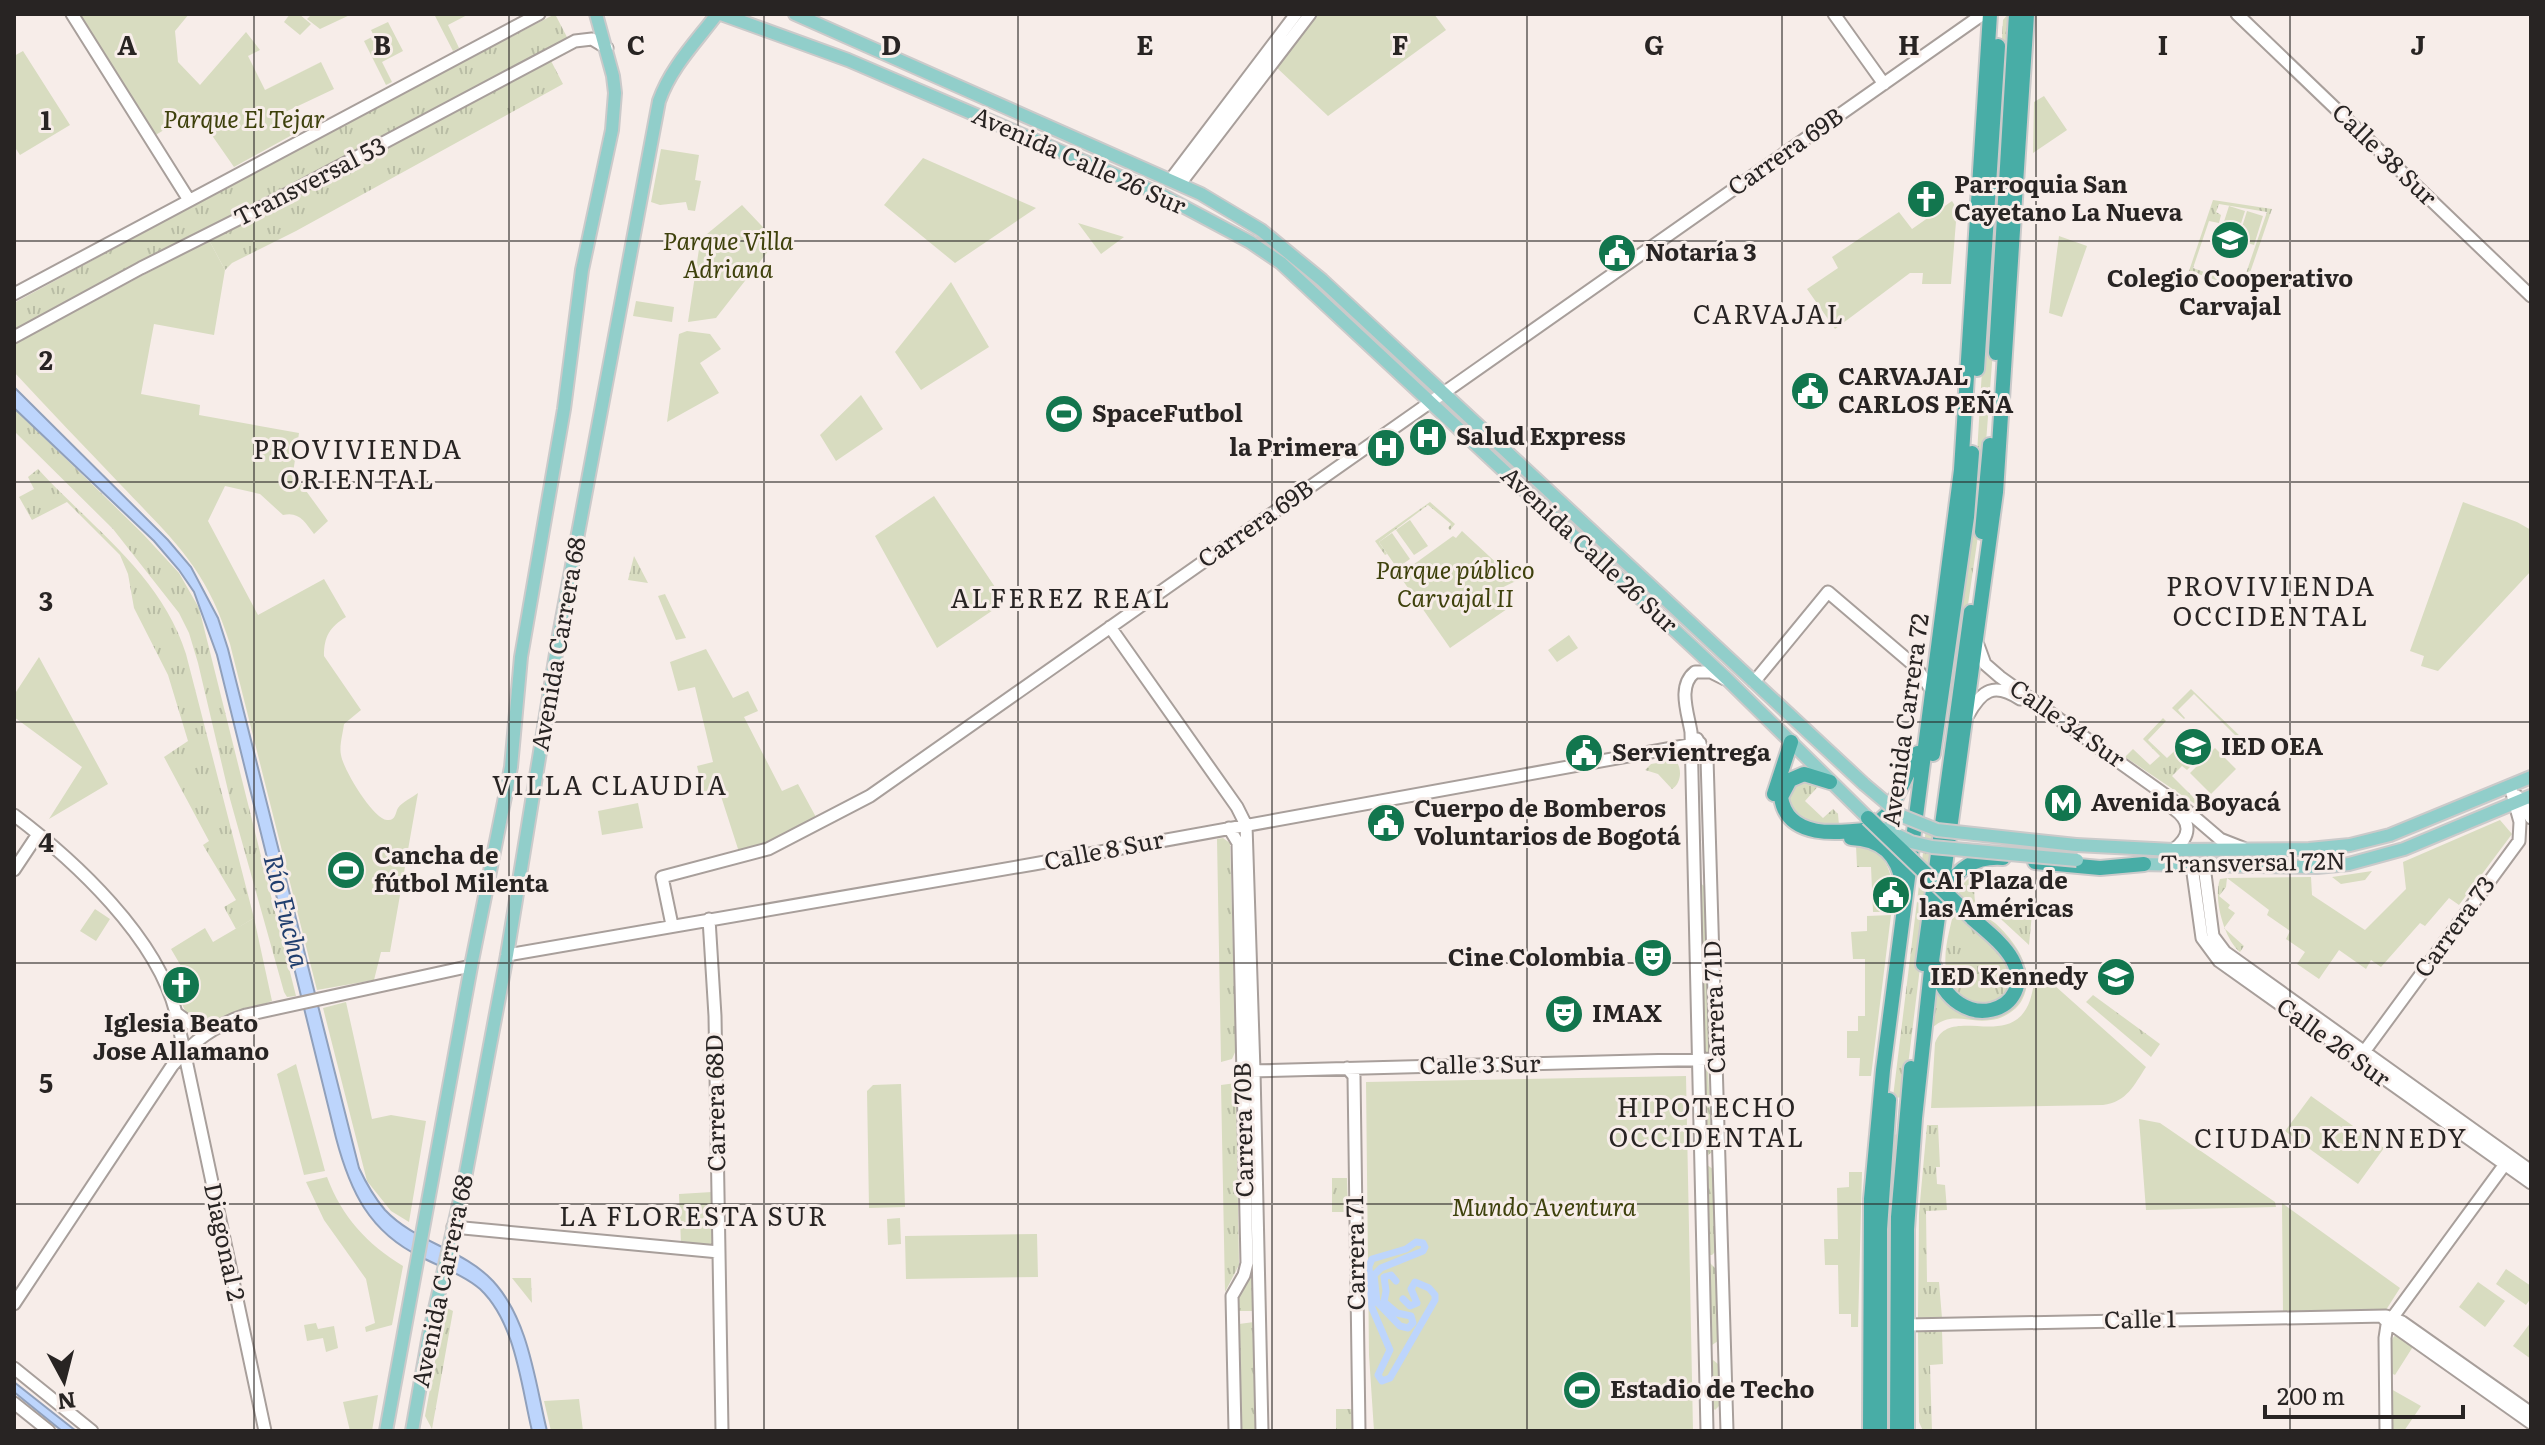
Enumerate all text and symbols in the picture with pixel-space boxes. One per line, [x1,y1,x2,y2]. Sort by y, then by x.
text: A [117,24,137,63]
text: B [373,24,391,63]
text: C [627,24,645,63]
text: D [881,24,901,63]
text: E [1136,24,1154,63]
text: F [1392,24,1408,63]
text: G [1644,24,1664,63]
text: H [1898,24,1920,63]
text: I [2158,24,2168,63]
text: J [2411,24,2426,63]
street label: Calle 38 Sur [2325,94,2447,213]
street label: Avenida Calle 26 Sur [968,96,1193,222]
street label: Carrera 69B [1720,97,1850,203]
text: 1 [41,99,52,138]
park label: Parque El Tejar [163,100,325,135]
street label: Transversal 53 [227,126,391,233]
place label: Parroquia San Cayetano La Nueva [1954,165,2183,228]
church icon: Parroquia San Cayetano La Nueva [1905,178,1947,220]
school or university icon: Colegio Cooperativo Carvajal [2209,219,2251,261]
park label: Parque Villa Adriana [662,222,794,285]
public building icon: Notaría 3 [1596,232,1638,274]
place label: Notaría 3 [1645,233,1757,268]
place label: Colegio Cooperativo Carvajal [2107,259,2353,322]
district label: CARVAJAL [1693,293,1845,332]
text: 2 [39,339,53,378]
place label: CARVAJAL CARLOS PEÑA [1838,357,2013,420]
public building icon: CARVAJAL CARLOS PEÑA [1789,370,1831,412]
sports icon: SpaceFutbol [1043,393,1085,435]
place label: SpaceFutbol [1092,394,1243,429]
hospital icon: Salud Express [1407,416,1449,458]
place label: Salud Express [1456,417,1626,452]
hospital icon: la Primera [1365,427,1407,469]
district label: PROVIVIENDA ORIENTAL [253,428,463,497]
place label: la Primera [1229,428,1358,463]
street label: Avenida Calle 26 Sur [1494,457,1687,640]
street label: Carrera 69B [1190,469,1320,575]
street label: Avenida Carrera 68 [520,534,593,753]
park label: Parque público Carvajal II [1375,551,1535,614]
district label: PROVIVIENDA OCCIDENTAL [2166,565,2376,634]
district label: ALFEREZ REAL [950,577,1172,616]
text: 3 [39,580,53,619]
street label: Avenida Carrera 72 [1871,611,1936,829]
street label: Calle 34 Sur [2003,669,2134,775]
school or university icon: IED OEA [2172,726,2214,768]
place label: IED OEA [2221,727,2323,762]
public building icon: Servientrega [1563,732,1605,774]
place label: Servientrega [1612,733,1771,768]
district label: VILLA CLAUDIA [492,764,728,803]
metro station icon: Avenida Boyacá [2042,782,2084,824]
place label: Avenida Boyacá [2091,783,2281,818]
place label: Cuerpo de Bomberos Voluntarios de Bogotá [1414,789,1681,852]
public building icon: Cuerpo de Bomberos Voluntarios de Bogotá [1365,802,1407,844]
street label: Calle 8 Sur [1041,820,1167,877]
text: 4 [38,821,54,860]
place label: Cancha de fútbol Milenta [374,836,549,899]
street label: Transversal 72N [2160,841,2346,880]
water label: Río Fucha [255,849,321,972]
sports icon: Cancha de fútbol Milenta [325,849,367,891]
place label: CAI Plaza de las Américas [1919,861,2074,924]
street label: Carrera 73 [2404,868,2502,984]
public building icon: CAI Plaza de las Américas [1870,874,1912,916]
theatre icon: Cine Colombia [1632,937,1674,979]
place label: Cine Colombia [1448,938,1625,973]
street label: Carrera 71D [1693,940,1732,1074]
school or university icon: IED Kennedy [2095,956,2137,998]
place label: IED Kennedy [1930,957,2088,992]
church icon: Iglesia Beato Jose Allamano [160,964,202,1006]
street label: Calle 26 Sur [2270,988,2399,1095]
theatre icon: IMAX [1543,993,1585,1035]
place label: IMAX [1592,994,1662,1029]
place label: Iglesia Beato Jose Allamano [93,1004,269,1067]
street label: Carrera 68D [695,1034,732,1172]
street label: Calle 3 Sur [1419,1044,1541,1081]
text: 5 [39,1062,53,1101]
street label: Carrera 70B [1223,1062,1260,1198]
district label: HIPOTECHO OCCIDENTAL [1609,1086,1805,1155]
district label: CIUDAD KENNEDY [2194,1117,2468,1156]
street label: Avenida Carrera 68 [401,1171,480,1390]
street label: Diagonal 2 [197,1179,256,1304]
park label: Mundo Aventura [1452,1188,1636,1223]
district label: LA FLORESTA SUR [559,1195,829,1234]
street label: Carrera 71 [1335,1195,1372,1311]
street label: Calle 1 [2103,1299,2177,1336]
north arrow [24,1341,104,1421]
sports icon: Estadio de Techo [1561,1369,1603,1411]
scale bar [2265,1369,2463,1419]
place label: Estadio de Techo [1610,1370,1815,1405]
text: 200 m [2277,1377,2345,1412]
text: N [55,1385,78,1420]

